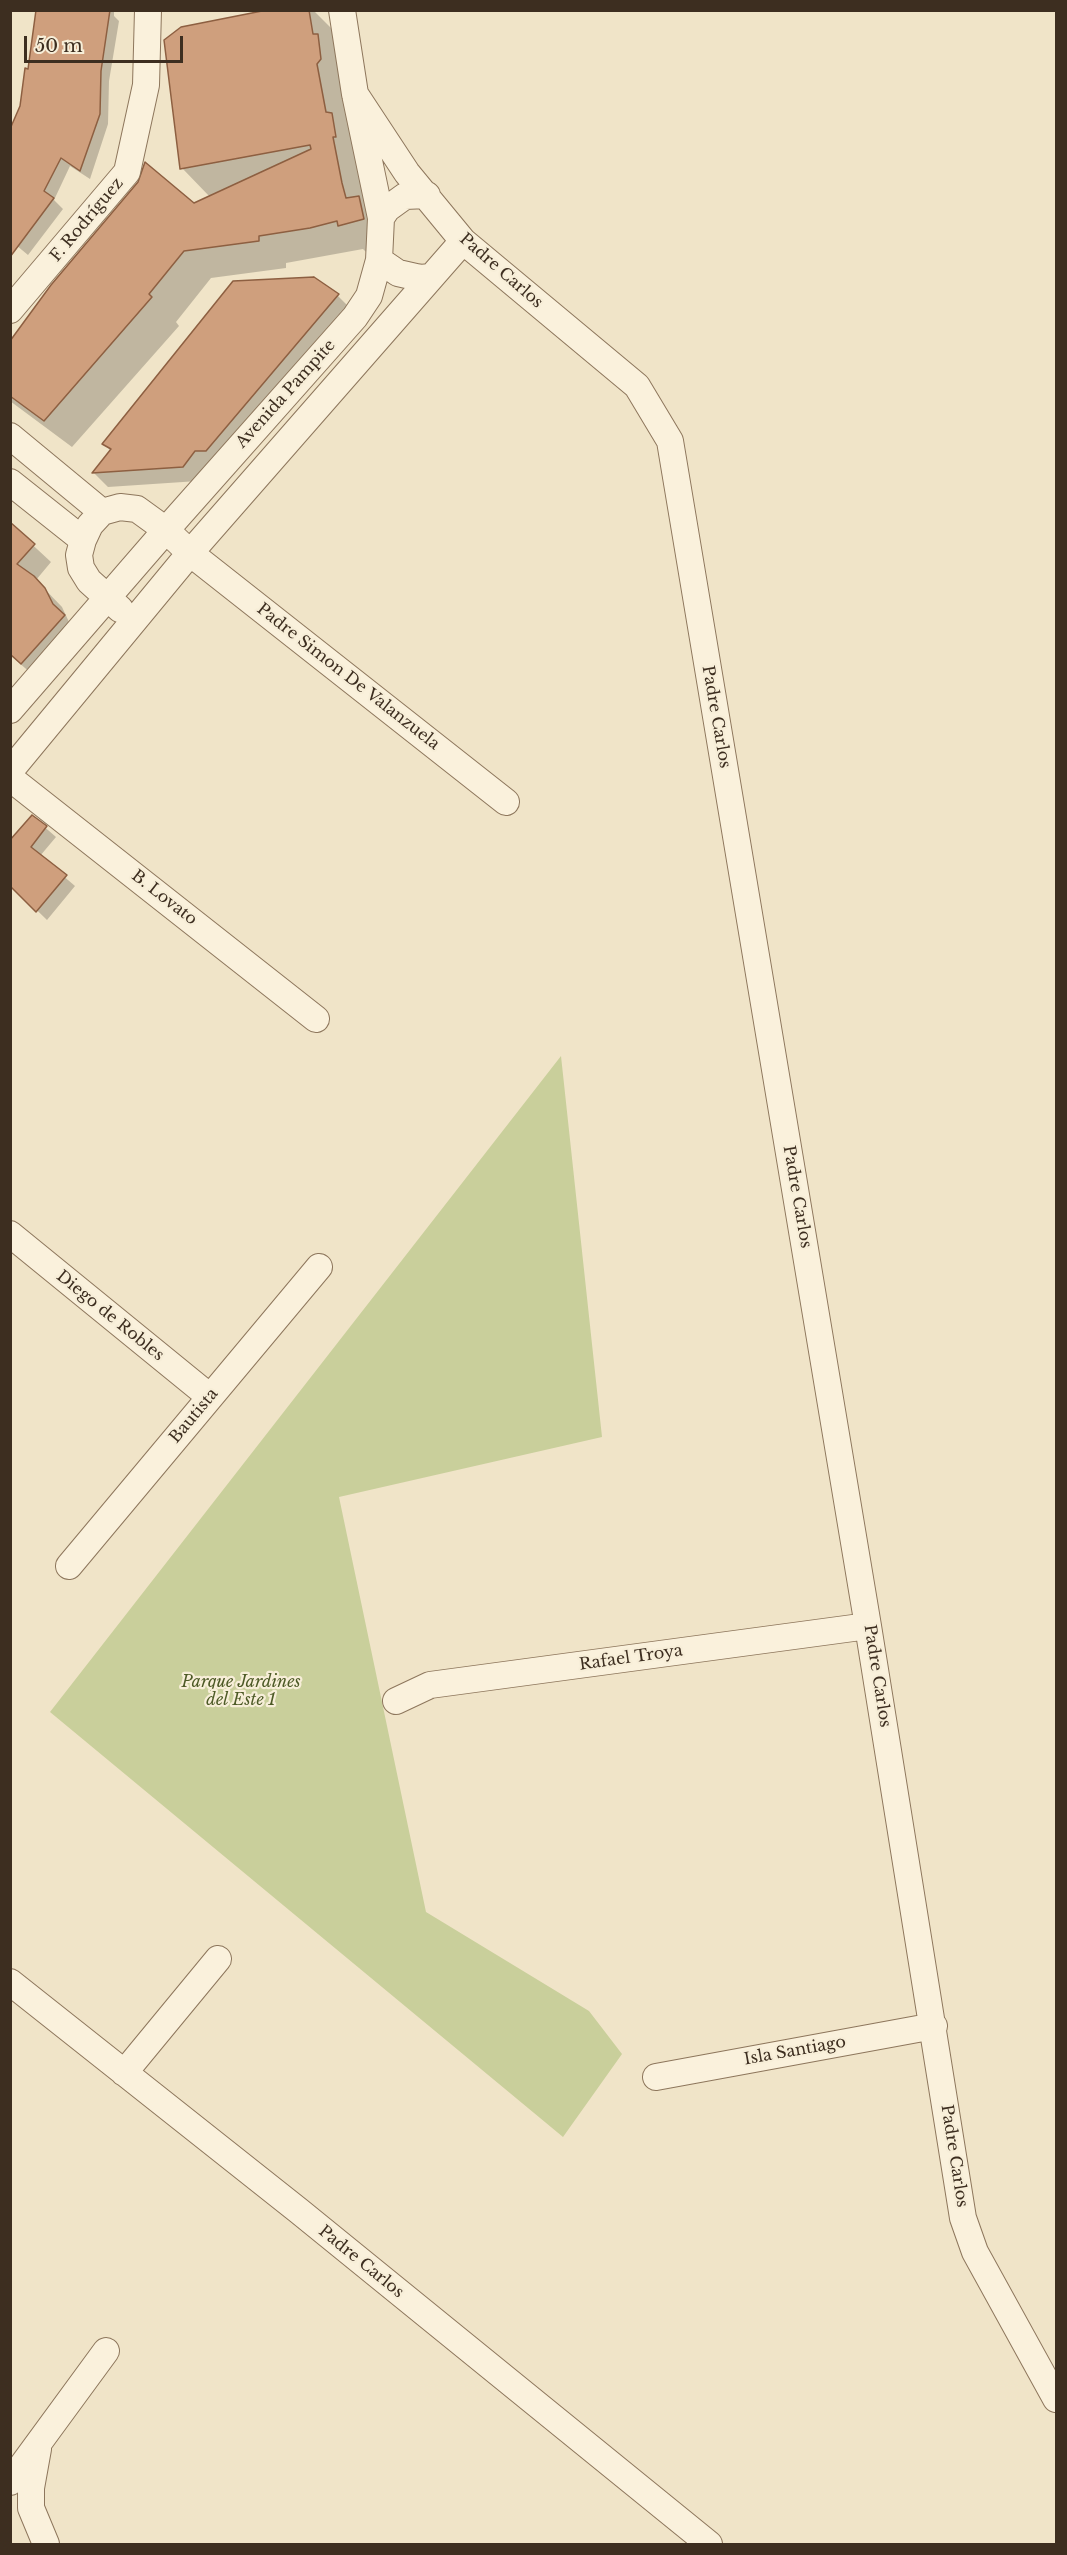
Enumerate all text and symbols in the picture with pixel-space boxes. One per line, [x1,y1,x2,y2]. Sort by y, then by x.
scale bar [27,24,186,62]
text: 50 m [35,35,83,57]
street label: F. Rodríguez [46,174,128,266]
street label: Padre Carlos [455,230,547,312]
street label: Avenida Pampite [232,336,340,452]
street label: Padre Simon De Valanzuela [253,600,443,754]
street label: Padre Carlos [698,664,734,770]
street label: B. Lovato [127,866,201,930]
street label: Padre Carlos [779,1144,815,1250]
street label: Diego de Robles [52,1267,168,1365]
street label: Bautista [166,1385,222,1447]
street label: Padre Carlos [859,1623,895,1729]
street label: Rafael Troya [578,1641,684,1675]
park label: Parque Jardines del Este 1 [181,1672,301,1710]
street label: Isla Santiago [743,2033,847,2069]
street label: Padre Carlos [936,2103,972,2209]
street label: Padre Carlos [315,2222,407,2302]

